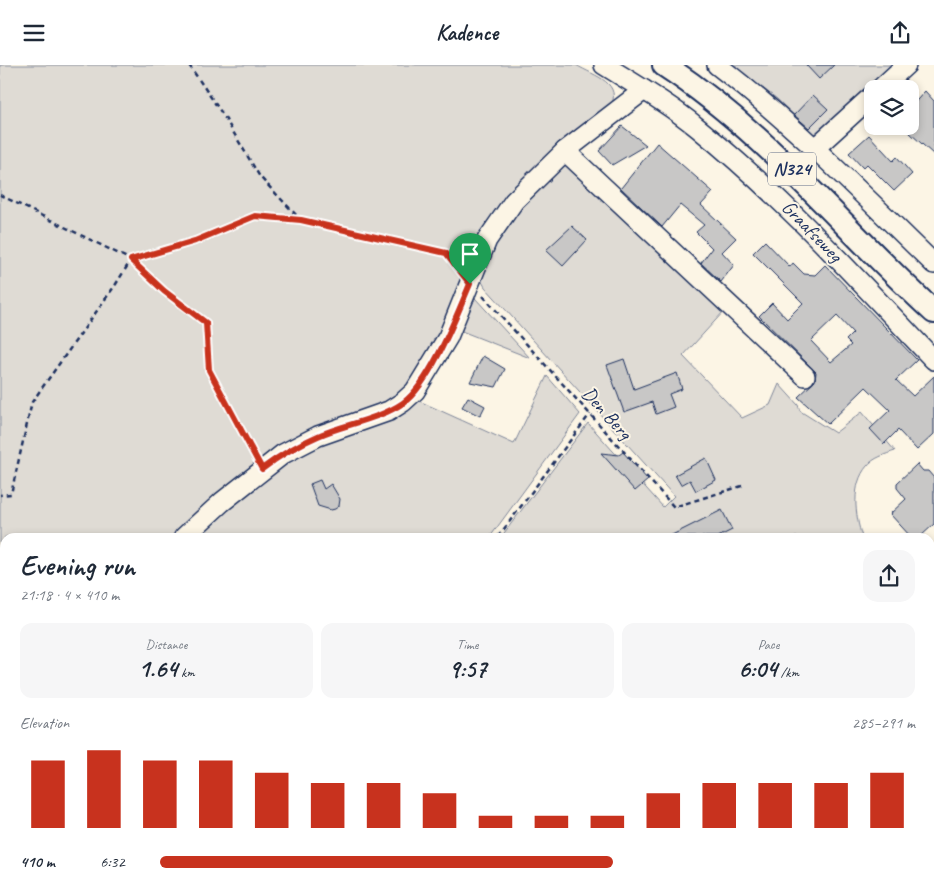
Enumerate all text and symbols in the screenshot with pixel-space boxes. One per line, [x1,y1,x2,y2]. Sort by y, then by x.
icon: menu [20,19,48,47]
text: Kadence [436,19,498,47]
icon: share [886,19,914,47]
map controls [864,80,919,135]
button: layers [864,80,919,135]
road number: N324 [768,153,816,185]
street label: Graafseweg [776,195,849,269]
pin [449,233,491,284]
icon: arrive [456,240,484,268]
street label: Den Berg [577,381,639,446]
text: Evening run [20,548,135,583]
button: share [863,550,915,602]
text: 21:18 · 4 × 410 m [20,585,119,605]
text: Distance [146,636,187,653]
text: Time [457,636,478,653]
text: Pace [758,636,779,653]
text: 1.64 [138,653,178,685]
text: 9:57 [449,653,486,685]
text: 6:04 [738,653,777,685]
text: km [178,664,195,681]
text: /km [777,664,799,681]
text: Elevation [20,713,69,733]
text: 285–291 m [852,713,915,733]
text: 410 m [20,852,55,872]
text: 6:32 [100,852,125,872]

